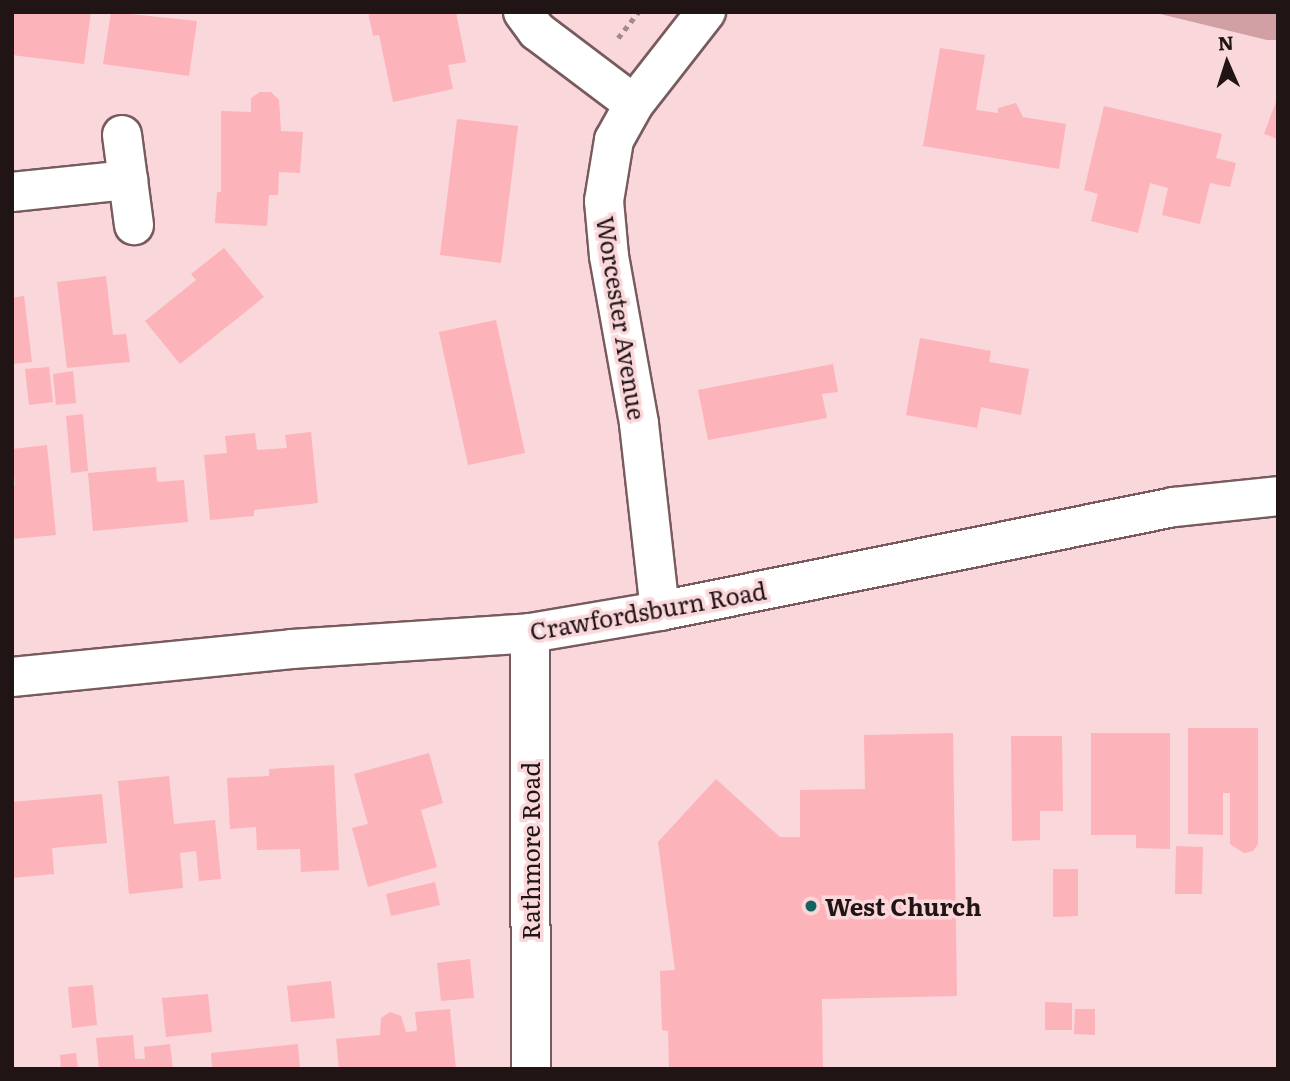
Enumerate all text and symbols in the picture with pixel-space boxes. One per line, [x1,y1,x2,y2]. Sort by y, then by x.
north arrow [1192,28,1262,98]
text: N [1217,28,1235,56]
street label: Worcester Avenue [592,214,652,422]
street label: Crawfordsburn Road [527,575,769,645]
street label: Rathmore Road [516,762,544,940]
place label: West Church [825,892,982,920]
marker: West Church [803,898,819,914]

